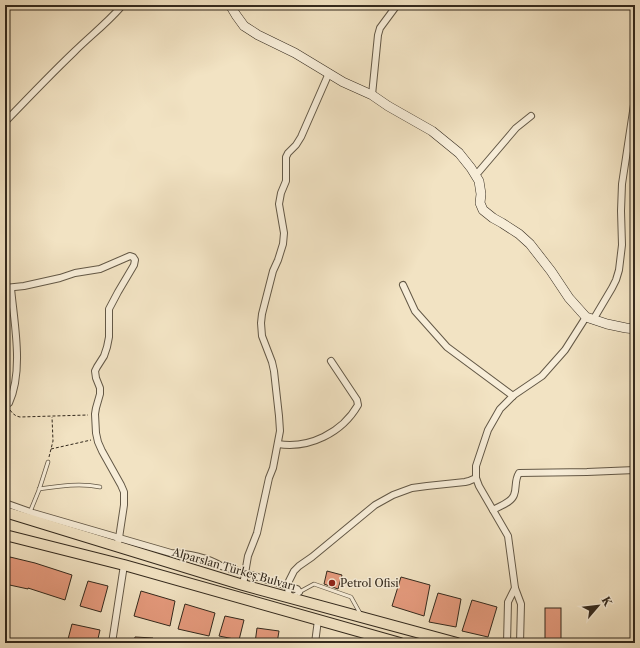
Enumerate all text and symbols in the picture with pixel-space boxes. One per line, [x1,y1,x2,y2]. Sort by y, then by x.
street label: Alparslan Türkeş Bulvarı [170,544,298,594]
place label: Petrol Ofisi [340,576,399,590]
marker: Petrol Ofisi [327,578,337,588]
north arrow [578,586,618,626]
text: K [599,594,616,610]

